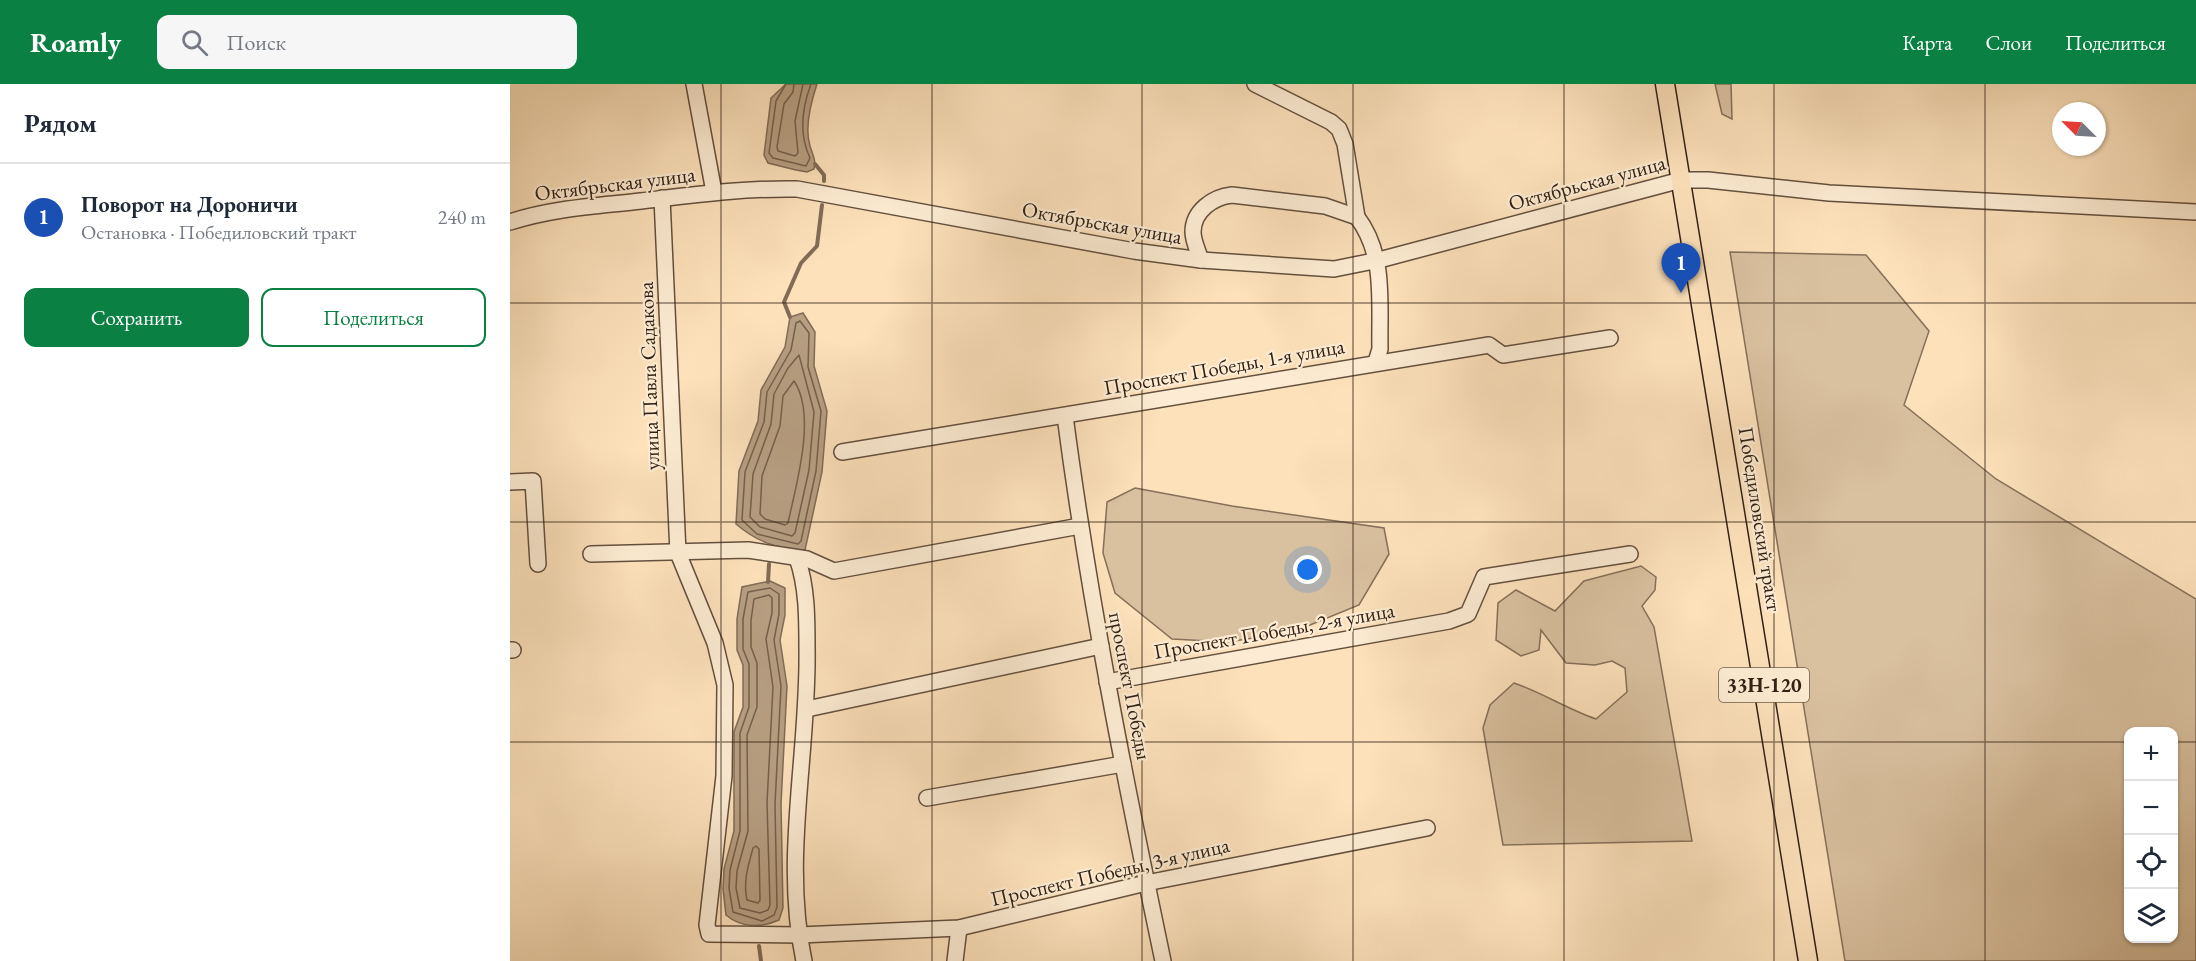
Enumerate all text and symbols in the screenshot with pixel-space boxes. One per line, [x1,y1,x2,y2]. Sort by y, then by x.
search box [157,15,577,69]
text: Roamly [30,24,121,60]
icon: search [178,26,211,59]
text: Поиск [226,28,286,57]
text: Карта [1902,29,1952,56]
text: Слои [1985,29,2032,56]
text: Поделиться [2065,29,2166,56]
north arrow [2052,102,2106,156]
text: Рядом [24,106,97,140]
street label: Октябрьская улица [1505,148,1669,216]
street label: Октябрьская улица [533,160,697,207]
text: Поворот на Дороничи [81,190,298,219]
street label: Октябрьская улица [1020,195,1185,250]
text: 1 [38,204,49,230]
text: 240 m [438,204,486,230]
text: Остановка · Победиловский тракт [81,219,356,245]
pin: 1 [1662,244,1700,293]
street label: улица Павла Садакова [632,281,665,471]
button: Сохранить [24,288,249,347]
button: Поделиться [261,288,486,347]
street label: Проспект Победы, 1-я улица [1101,332,1347,401]
street label: Победиловский тракт [1733,425,1788,614]
your location [1293,555,1322,584]
street label: Проспект Победы, 2-я улица [1151,596,1397,665]
street label: проспект Победы [1103,610,1158,762]
road number: 33Н-120 [1719,668,1809,702]
map controls [2124,727,2178,943]
button: + [2124,727,2178,781]
button: − [2124,781,2178,835]
street label: Проспект Победы, 3-я улица [988,831,1233,912]
button: locate [2124,835,2178,889]
button: layers [2124,889,2178,943]

